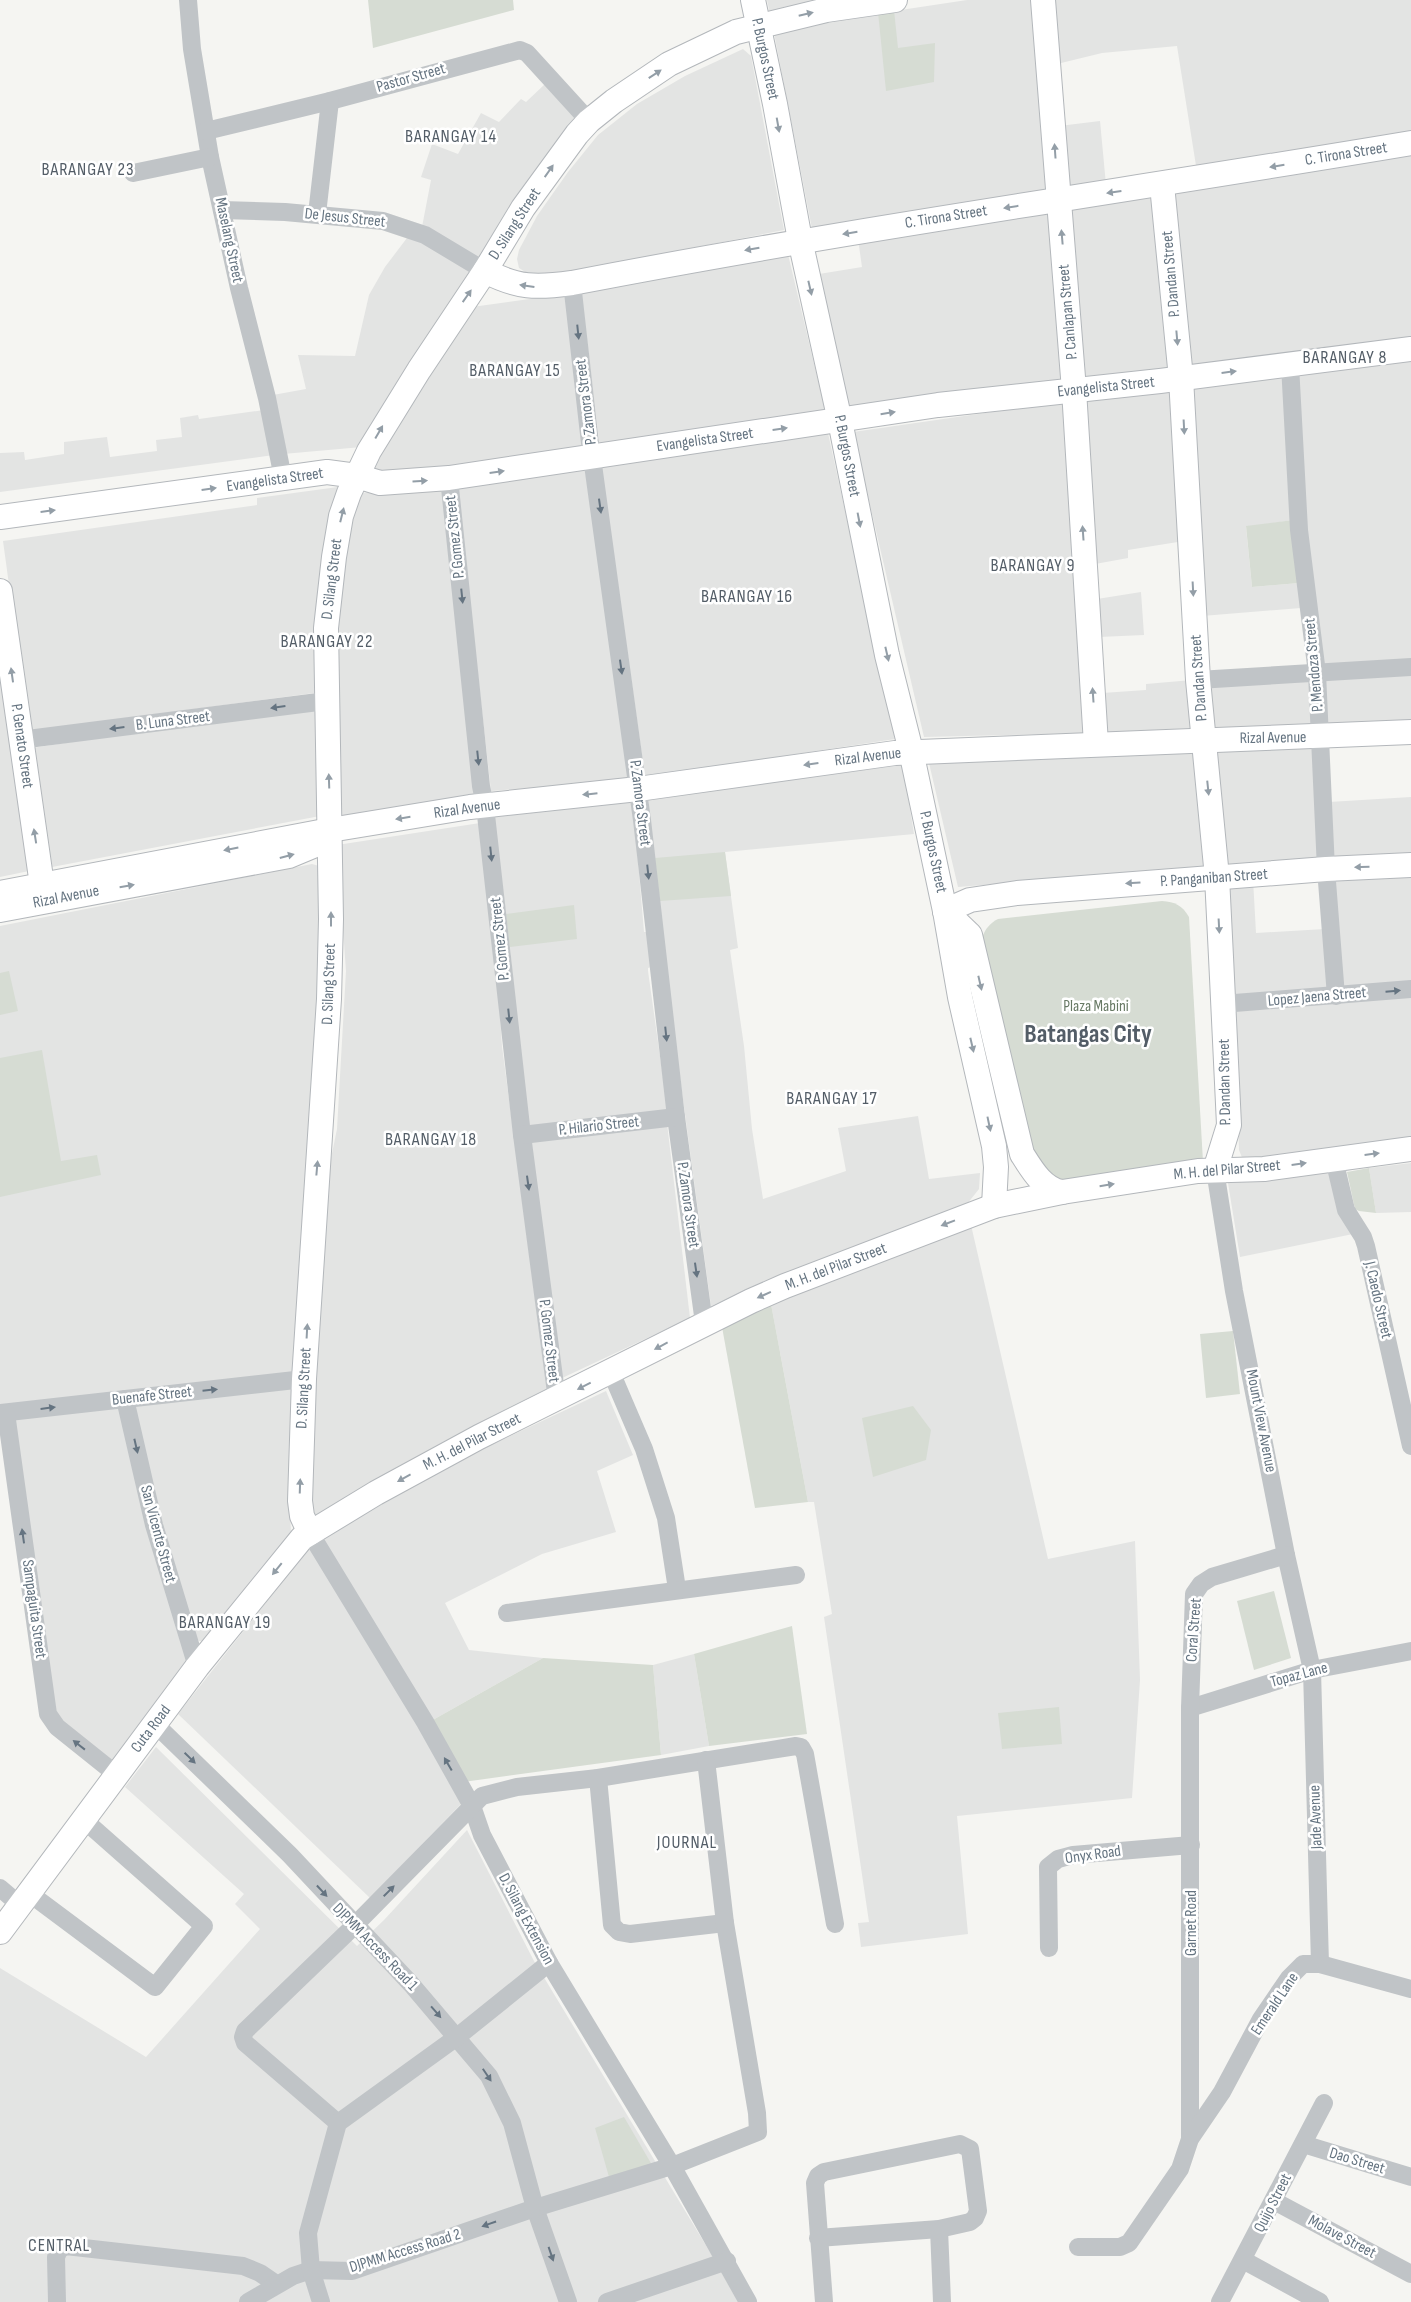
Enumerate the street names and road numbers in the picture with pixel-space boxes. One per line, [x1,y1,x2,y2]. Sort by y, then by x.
street label: P. Burgos Street [747,16,783,102]
street label: Pastor Street [374,59,448,97]
street label: C. Tirona Street [1304,138,1389,170]
street label: D. Silang Street [485,185,545,263]
street label: Maselang Street [211,196,247,284]
street label: C. Tirona Street [904,201,989,233]
street label: De Jesus Street [304,204,386,232]
street label: P. Dandan Street [1158,230,1184,318]
street label: P. Canlapan Street [1054,263,1082,360]
street label: P. Zamora Street [571,358,601,446]
street label: Evangelista Street [1056,372,1156,402]
street label: P. Burgos Street [830,413,864,499]
street label: Evangelista Street [655,424,755,456]
street label: Evangelista Street [225,464,325,496]
street label: P. Gomez Street [441,494,469,580]
street label: D. Silang Street [318,537,346,621]
street label: P. Mendoza Street [1300,617,1328,713]
street label: P. Dandan Street [1186,634,1212,722]
street label: P. Genato Street [7,702,37,790]
street label: B. Luna Street [135,707,211,735]
street label: Rizal Avenue [1239,728,1307,748]
street label: Rizal Avenue [834,743,902,771]
street label: P. Zamora Street [625,759,655,847]
street label: Rizal Avenue [433,795,501,823]
street label: P. Burgos Street [915,809,951,895]
street label: P. Panganiban Street [1160,865,1269,891]
street label: Rizal Avenue [31,881,101,913]
street label: P. Gomez Street [486,896,514,982]
street label: D. Silang Street [318,943,340,1025]
street label: Lopez Jaena Street [1267,983,1367,1011]
street label: P. Dandan Street [1215,1038,1235,1126]
street label: P. Hilario Street [558,1112,640,1140]
street label: M. H. del Pilar Street [1173,1156,1281,1184]
street label: P. Zamora Street [673,1161,703,1249]
street label: M. H. del Pilar Street [783,1239,890,1295]
street label: J. Caedo Street [1360,1259,1396,1340]
street label: P. Gomez Street [534,1298,564,1384]
street label: D. Silang Street [292,1347,316,1429]
street label: Mount View Avenue [1242,1368,1280,1474]
street label: Buenafe Street [111,1382,193,1410]
street label: M. H. del Pilar Street [420,1409,524,1475]
street label: San Vicente Street [136,1483,180,1585]
street label: Sampaguita Street [18,1558,50,1660]
street label: Coral Street [1182,1597,1206,1663]
street label: Topaz Lane [1268,1658,1330,1692]
street label: Cuta Road [127,1702,175,1756]
street label: Jade Avenue [1305,1785,1327,1850]
street label: Onyx Road [1064,1842,1122,1868]
street label: D. Silang Extension [494,1870,558,1968]
street label: Garnet Road [1182,1890,1201,1956]
street label: DJPMM Access Road 1 [328,1899,422,1995]
street label: Emerald Lane [1247,1969,1303,2039]
street label: Dao Street [1327,2144,1387,2178]
street label: Quijo Street [1250,2170,1296,2236]
street label: Molave Street [1305,2211,1379,2263]
street label: DJPMM Access Road 2 [347,2225,463,2277]

